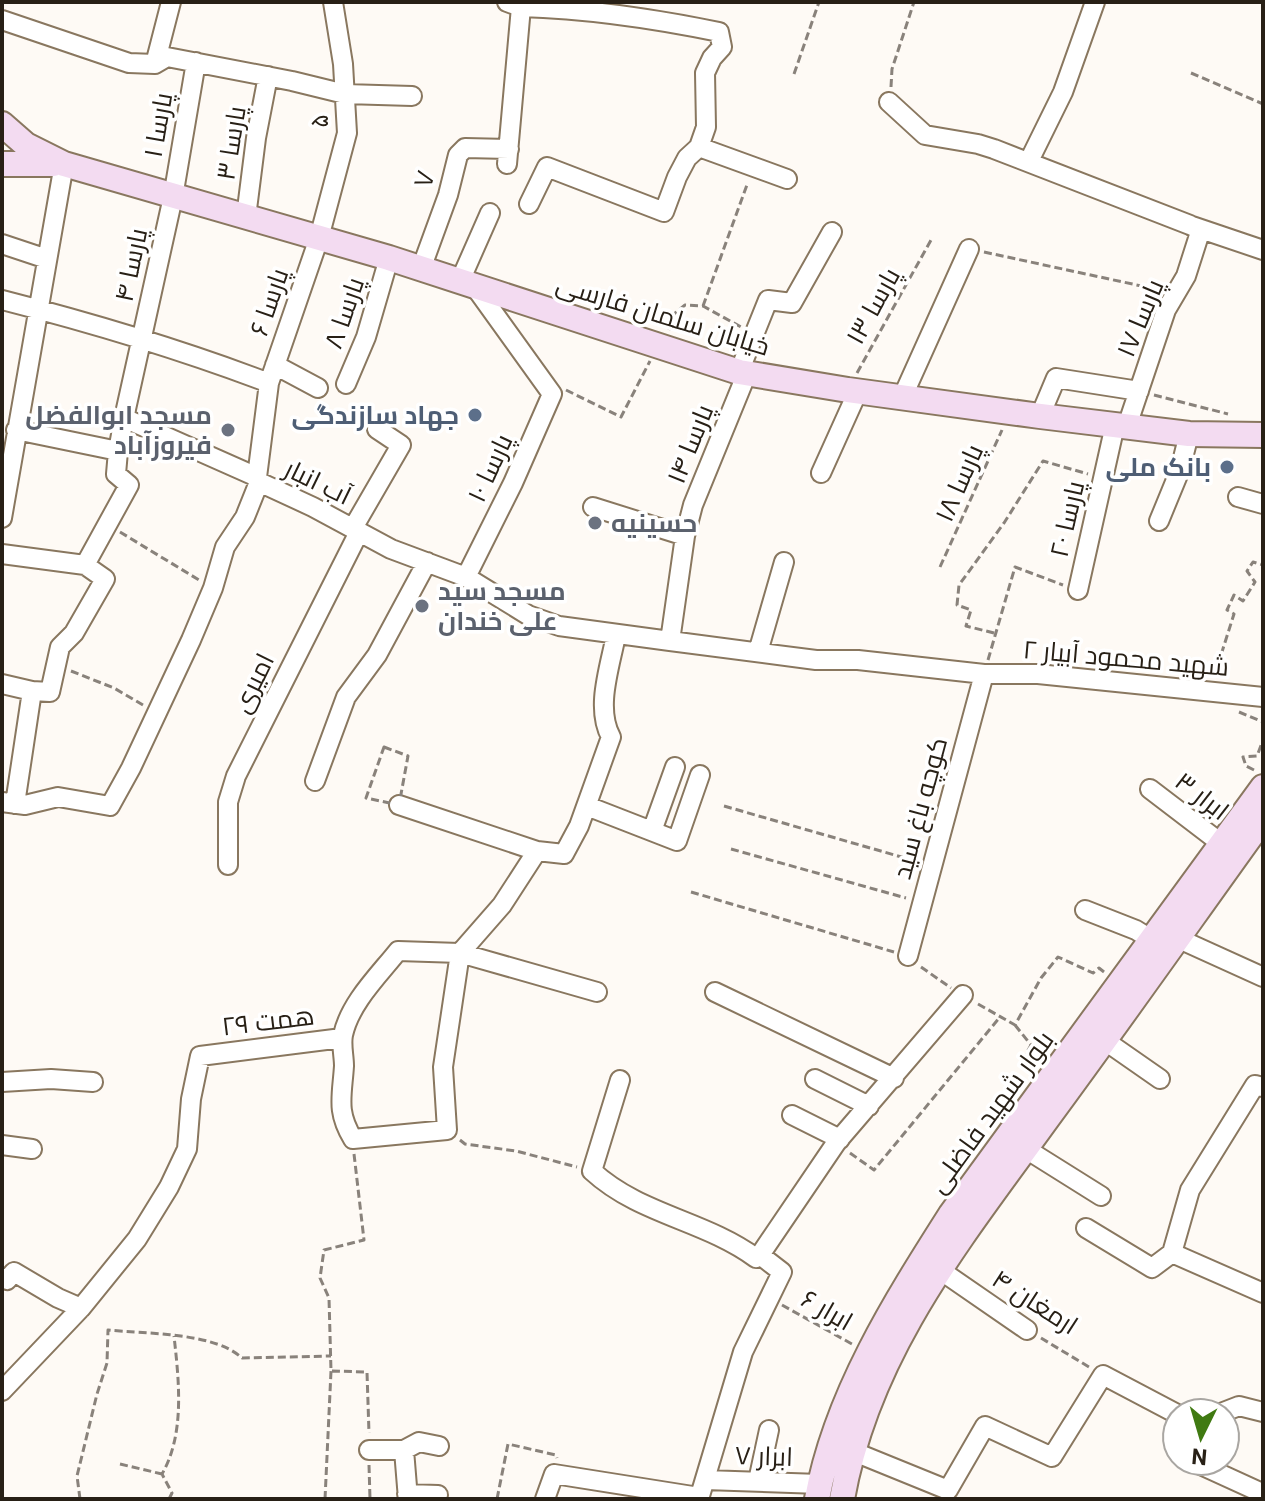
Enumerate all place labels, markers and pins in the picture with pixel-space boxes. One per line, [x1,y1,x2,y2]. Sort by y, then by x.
place label: مسجد ابوالفضل فیروزآباد [25,400,212,461]
place label: جهاد سازندگی [292,400,459,431]
marker: جهاد سازندگی [466,406,484,424]
marker: مسجد ابوالفضل فیروزآباد [219,421,237,439]
place label: بانک ملی [1105,452,1211,483]
marker: بانک ملی [1218,458,1236,476]
place label: حسینیه [611,508,697,538]
marker: حسینیه [586,514,604,532]
place label: مسجد سید علی خندان [438,576,566,637]
marker: مسجد سید علی خندان [413,597,431,615]

